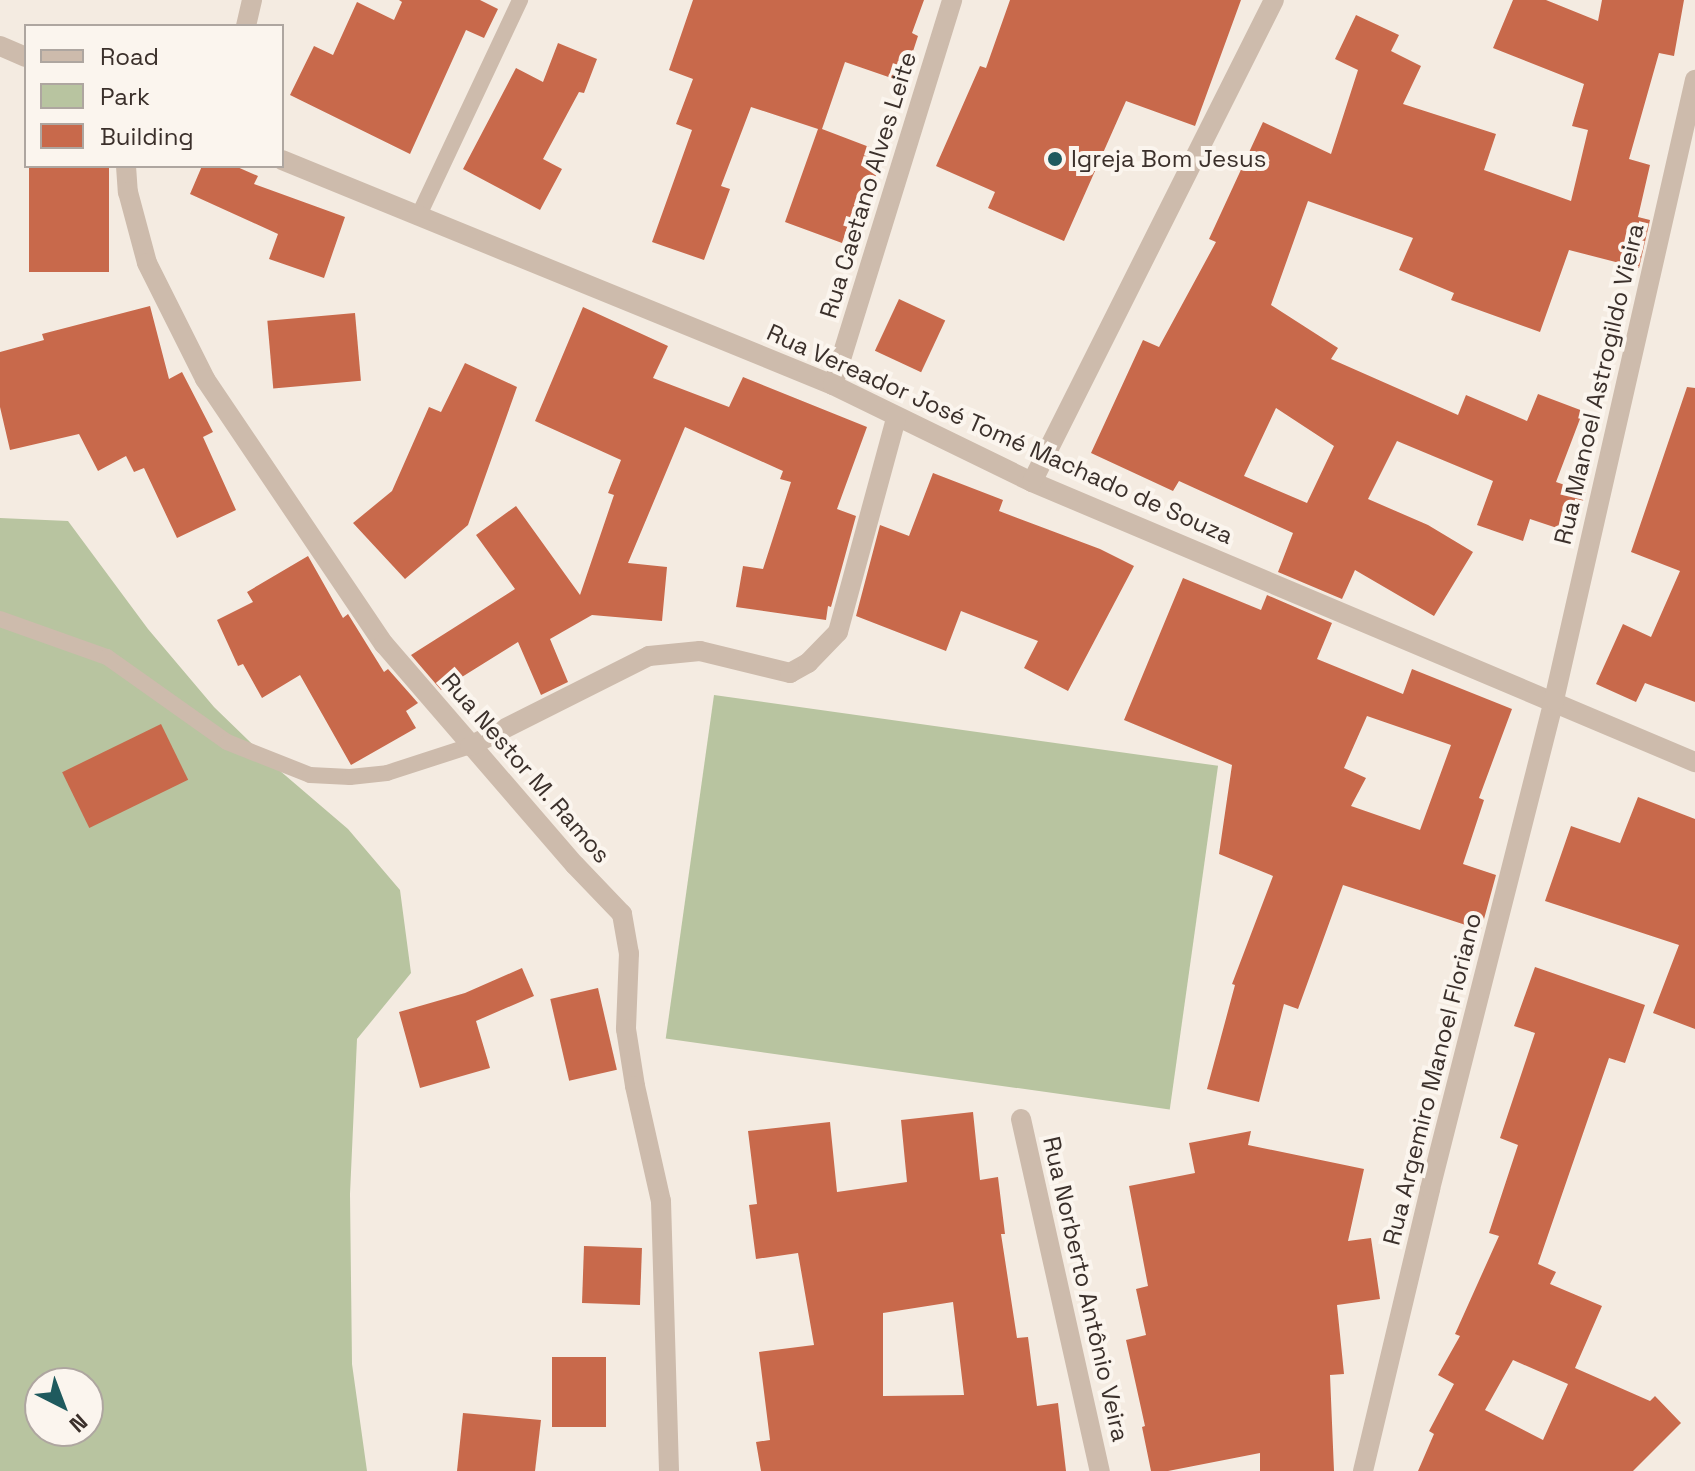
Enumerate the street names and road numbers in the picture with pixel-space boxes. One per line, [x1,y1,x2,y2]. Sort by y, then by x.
street label: Rua Caetano Alves Leite [814,48,922,322]
street label: Rua Manoel Astrogildo Vieira [1548,220,1650,548]
street label: Rua Vereador José Tomé Machado de Souza [762,317,1238,551]
street label: Rua Nestor M. Ramos [435,667,617,869]
street label: Rua Argemiro Manoel Floriano [1377,910,1487,1248]
street label: Rua Norberto Antônio Veira [1037,1133,1135,1445]

